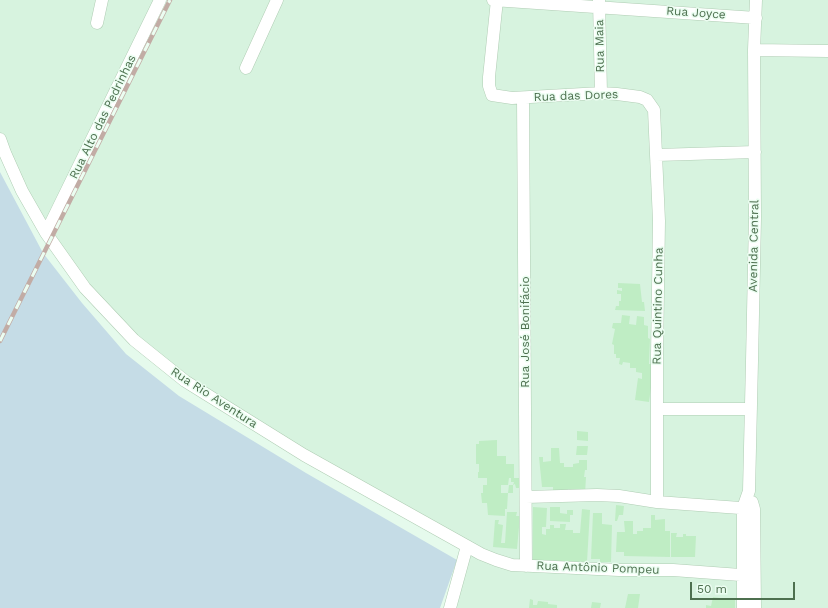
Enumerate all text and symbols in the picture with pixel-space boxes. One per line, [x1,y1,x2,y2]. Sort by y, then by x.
street label: Rua Joyce [666,4,726,22]
street label: Rua Maia [592,19,608,73]
street label: Rua Alto das Pedrinhas [67,53,139,181]
street label: Rua das Dores [533,87,619,105]
street label: Avenida Central [746,200,762,292]
street label: Rua Quintino Cunha [650,247,666,365]
street label: Rua José Bonifácio [518,276,532,388]
street label: Rua Rio Aventura [168,365,260,431]
street label: Rua Antônio Pompeu [536,559,660,577]
scale bar [692,574,797,600]
text: 50 m [697,582,727,596]

